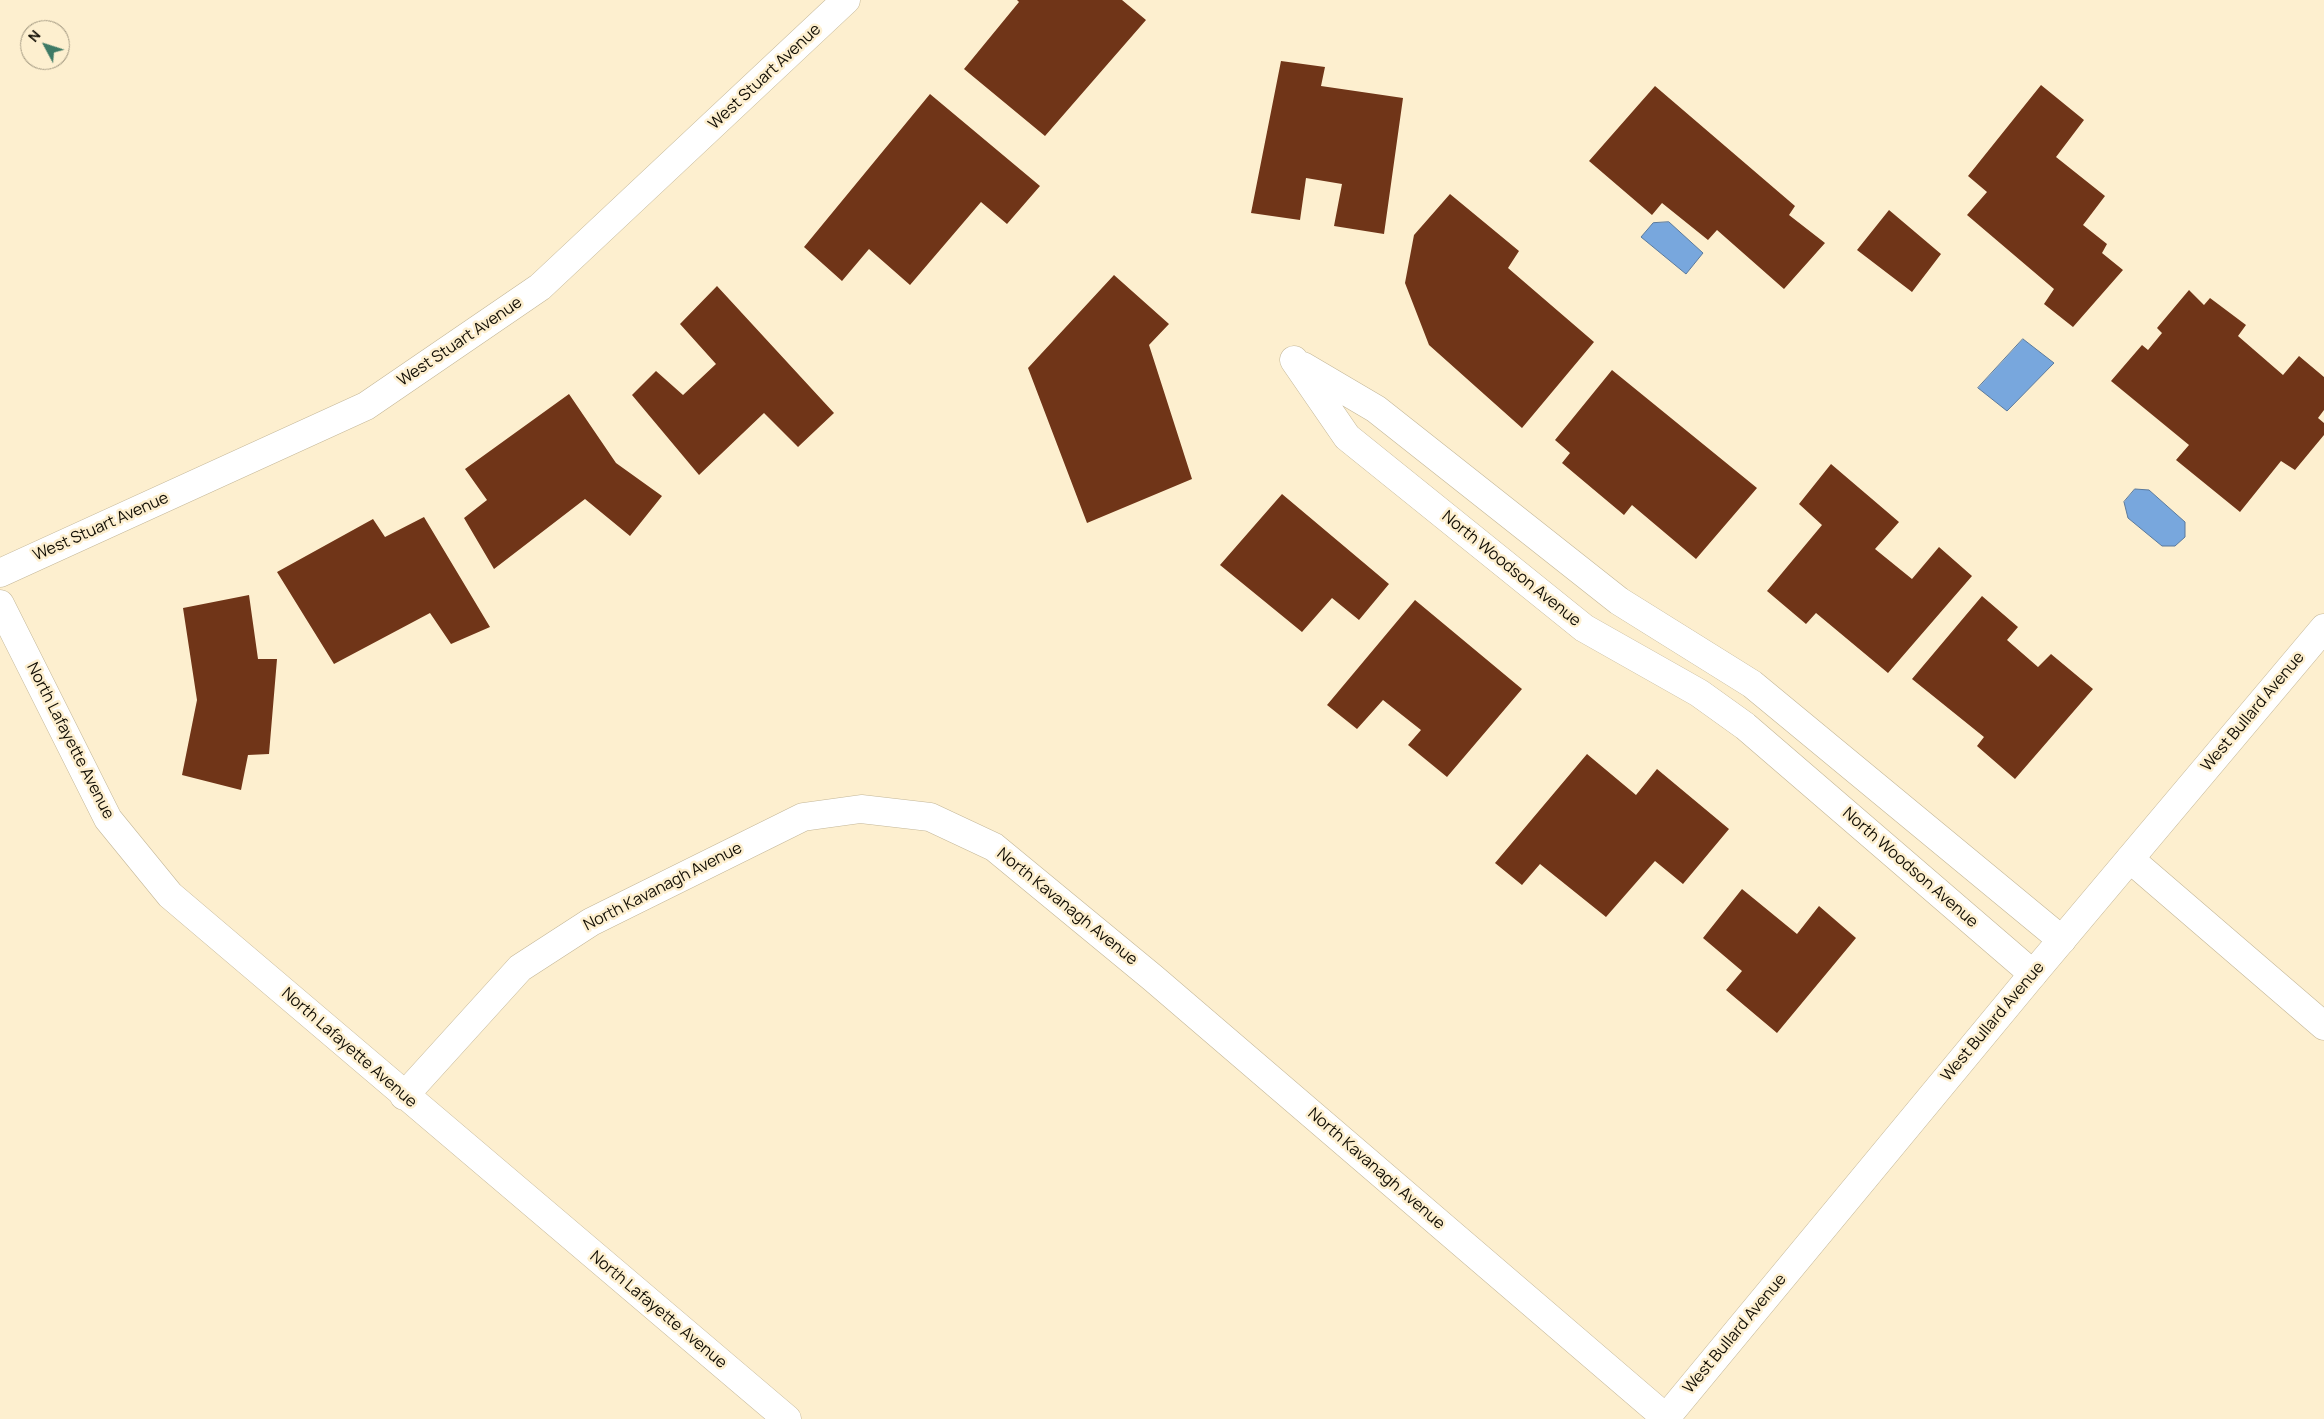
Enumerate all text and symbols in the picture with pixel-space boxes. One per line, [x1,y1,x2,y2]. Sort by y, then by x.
north arrow [20,20,70,70]
street label: West Stuart Avenue [705,20,825,134]
text: N [23,26,44,46]
street label: West Stuart Avenue [394,293,526,391]
street label: West Stuart Avenue [30,489,172,565]
street label: North Woodson Avenue [1438,507,1584,631]
street label: West Bullard Avenue [2197,648,2309,776]
street label: North Lafayette Avenue [22,660,118,822]
street label: North Woodson Avenue [1838,804,1982,932]
street label: North Kavanagh Avenue [581,839,745,935]
street label: North Kavanagh Avenue [993,844,1141,970]
street label: West Bullard Avenue [1937,958,2049,1086]
street label: North Lafayette Avenue [277,984,421,1112]
street label: North Kavanagh Avenue [1304,1104,1448,1234]
street label: North Lafayette Avenue [586,1247,730,1373]
street label: West Bullard Avenue [1679,1270,1791,1398]

